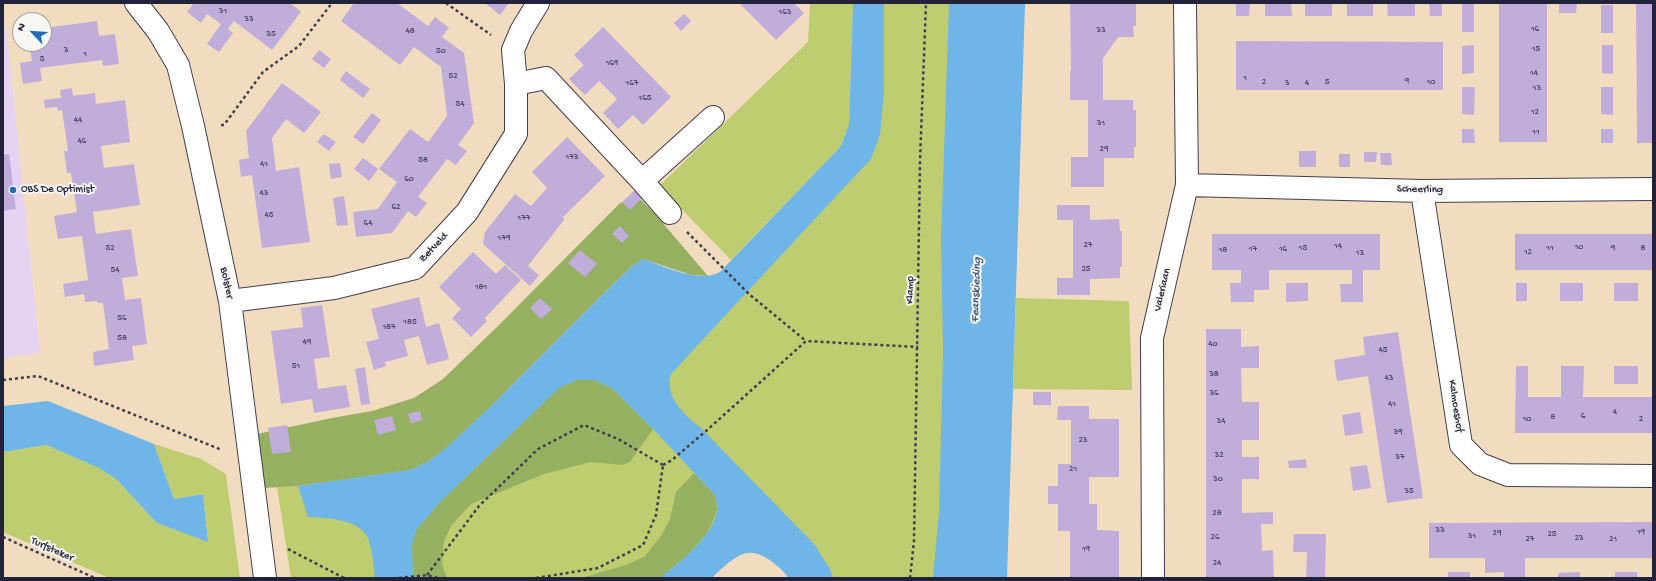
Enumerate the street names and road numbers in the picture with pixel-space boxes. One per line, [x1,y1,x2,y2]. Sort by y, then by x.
street label: Scheerling [1397,183,1443,197]
street label: Zetveld [417,230,451,266]
street label: Bolster [216,266,236,300]
street label: Valeriaan [1152,267,1174,313]
street label: Klamp [904,276,918,304]
street label: Kalmoeshof [1444,379,1466,433]
street label: Turfsteker [29,535,75,565]

